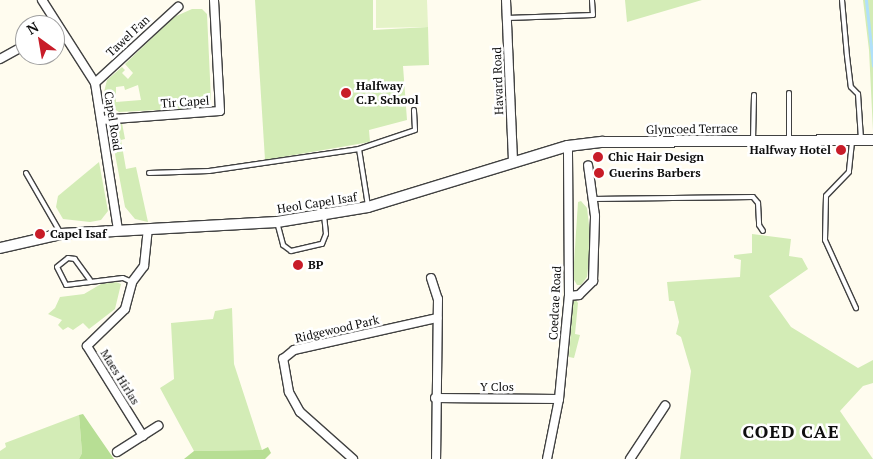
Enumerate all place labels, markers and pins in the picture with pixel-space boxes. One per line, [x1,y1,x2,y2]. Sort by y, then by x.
place label: Halfway C.P. School [356,79,419,107]
marker: Halfway C.P. School [340,87,352,99]
place label: Halfway Hotel [749,143,831,157]
marker: Halfway Hotel [835,144,847,156]
place label: Chic Hair Design [608,150,704,164]
marker: Chic Hair Design [592,151,604,163]
place label: Guerins Barbers [609,166,701,180]
marker: Guerins Barbers [593,167,605,179]
place label: Capel Isaf [50,227,107,241]
marker: Capel Isaf [34,228,46,240]
place label: BP [308,258,323,272]
marker: BP [292,259,304,271]

